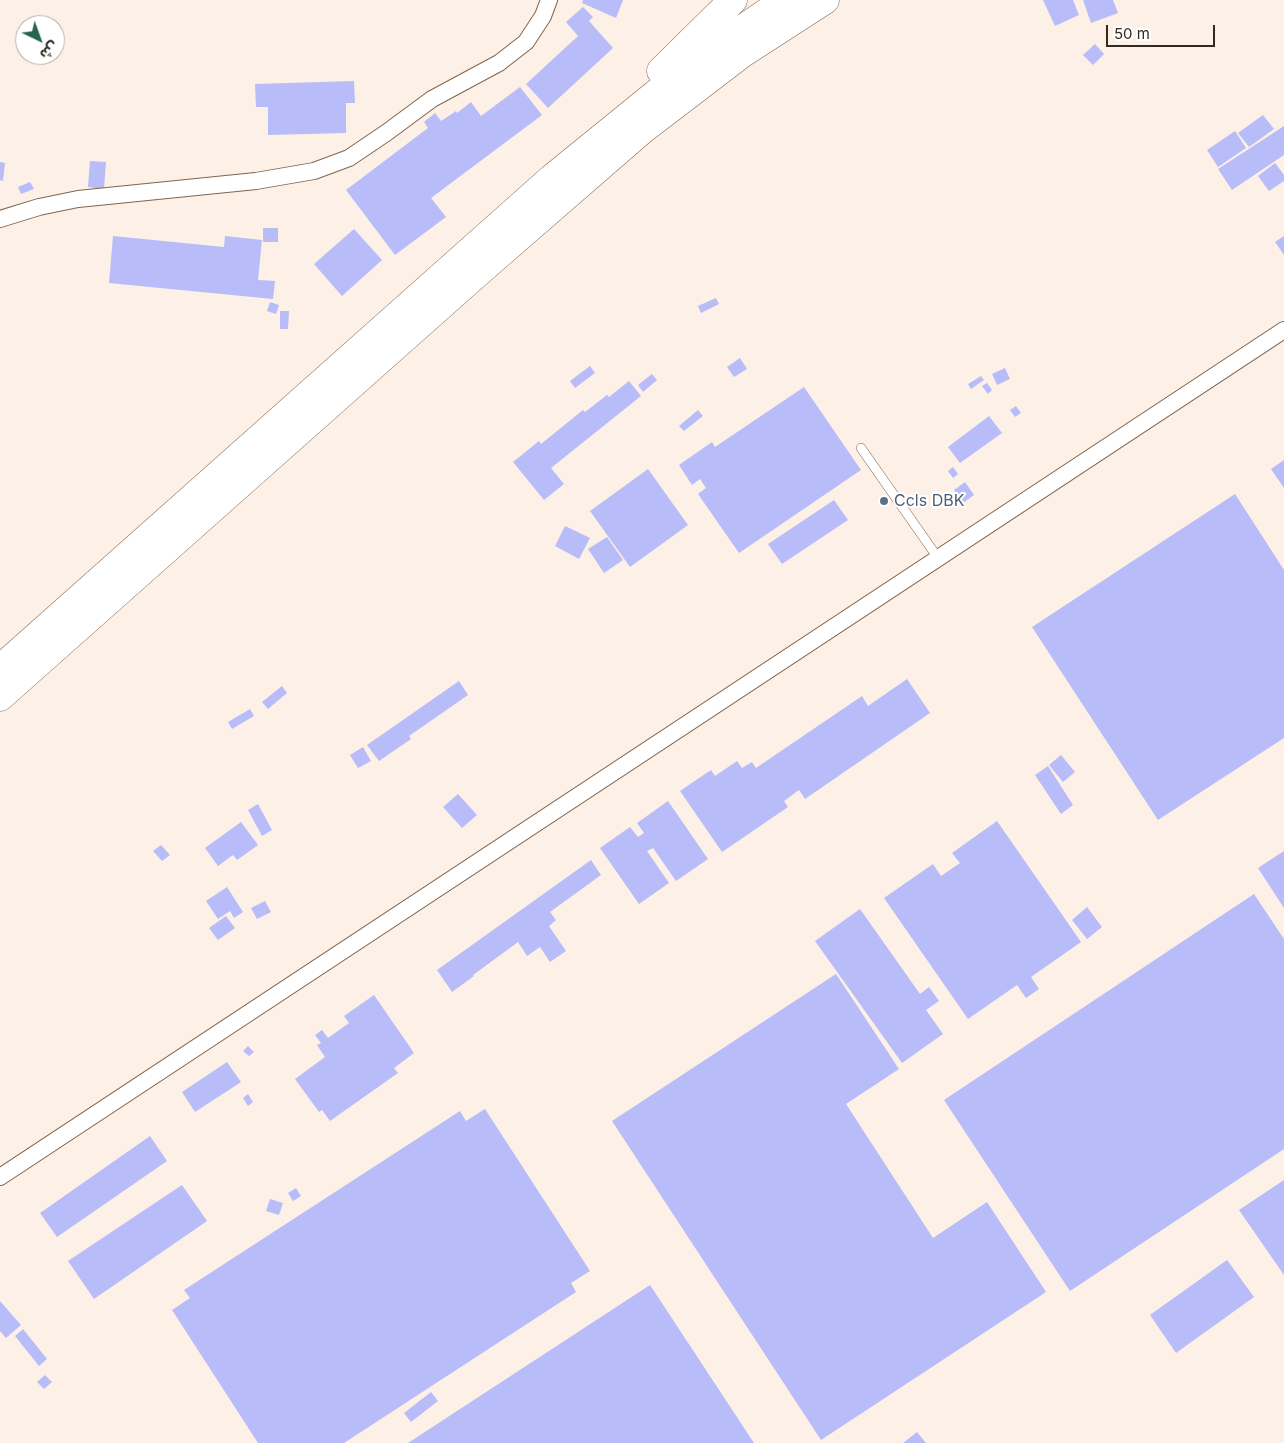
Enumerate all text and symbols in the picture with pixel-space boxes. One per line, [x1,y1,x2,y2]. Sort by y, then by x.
north arrow [15,15,65,65]
scale bar [1109,15,1218,47]
text: 50 m [1114,24,1150,43]
text: ش [37,38,63,64]
place label: Ccls DBK [894,491,964,511]
marker: Ccls DBK [878,495,890,507]

